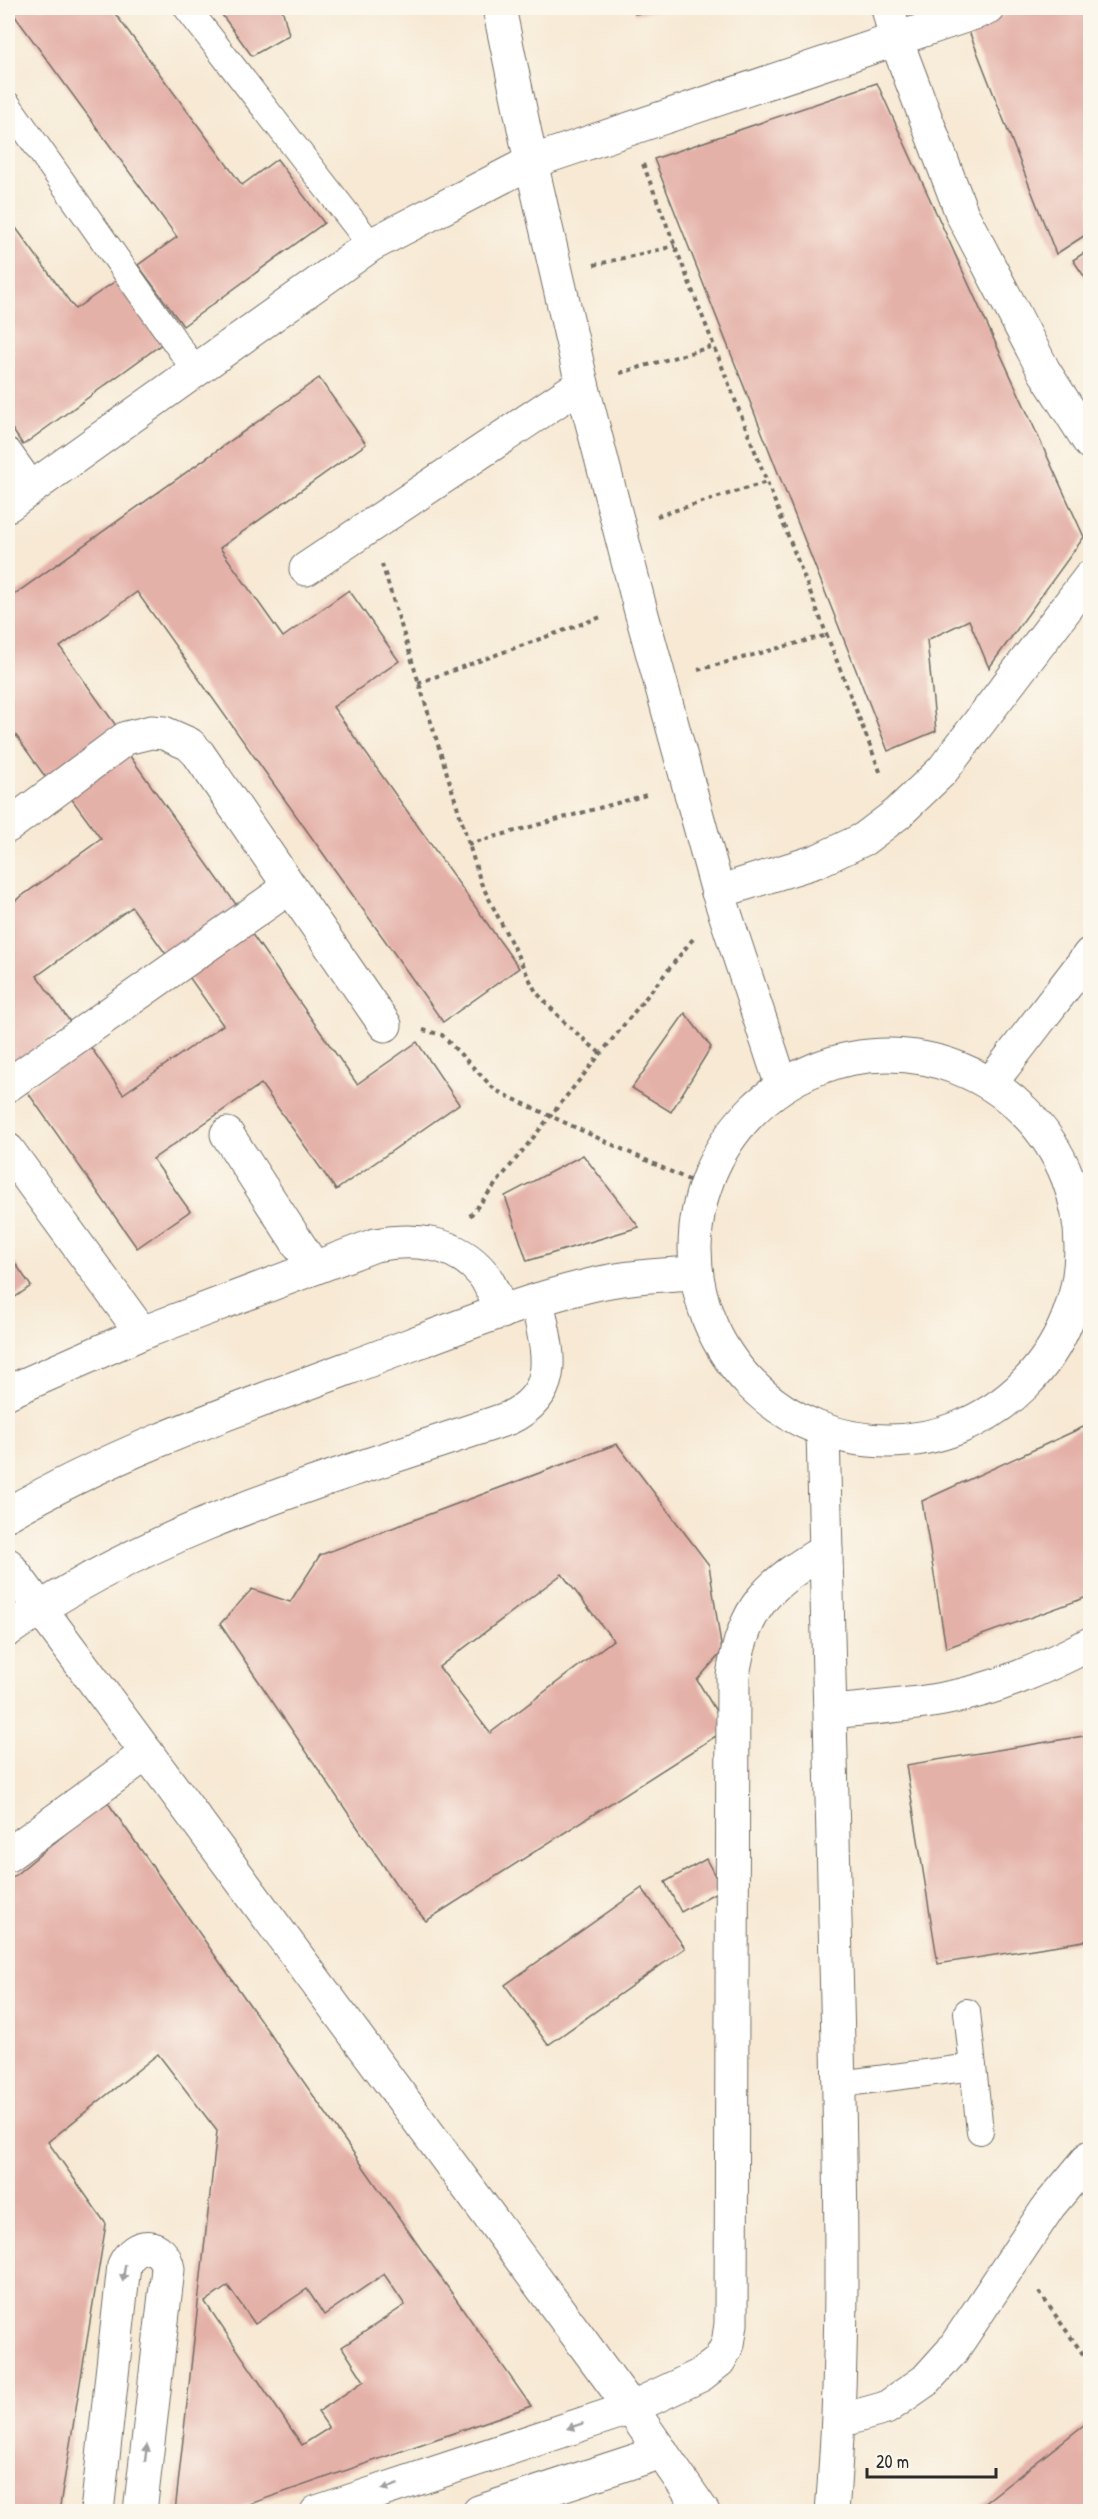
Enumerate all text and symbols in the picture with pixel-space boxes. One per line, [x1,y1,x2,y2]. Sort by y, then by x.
one-way arrow [119,2264,128,2283]
one-way arrow [566,2422,584,2432]
scale bar [867,2441,996,2479]
one-way arrow [142,2444,151,2463]
text: 20 m [876,2449,909,2474]
one-way arrow [381,2483,399,2493]

